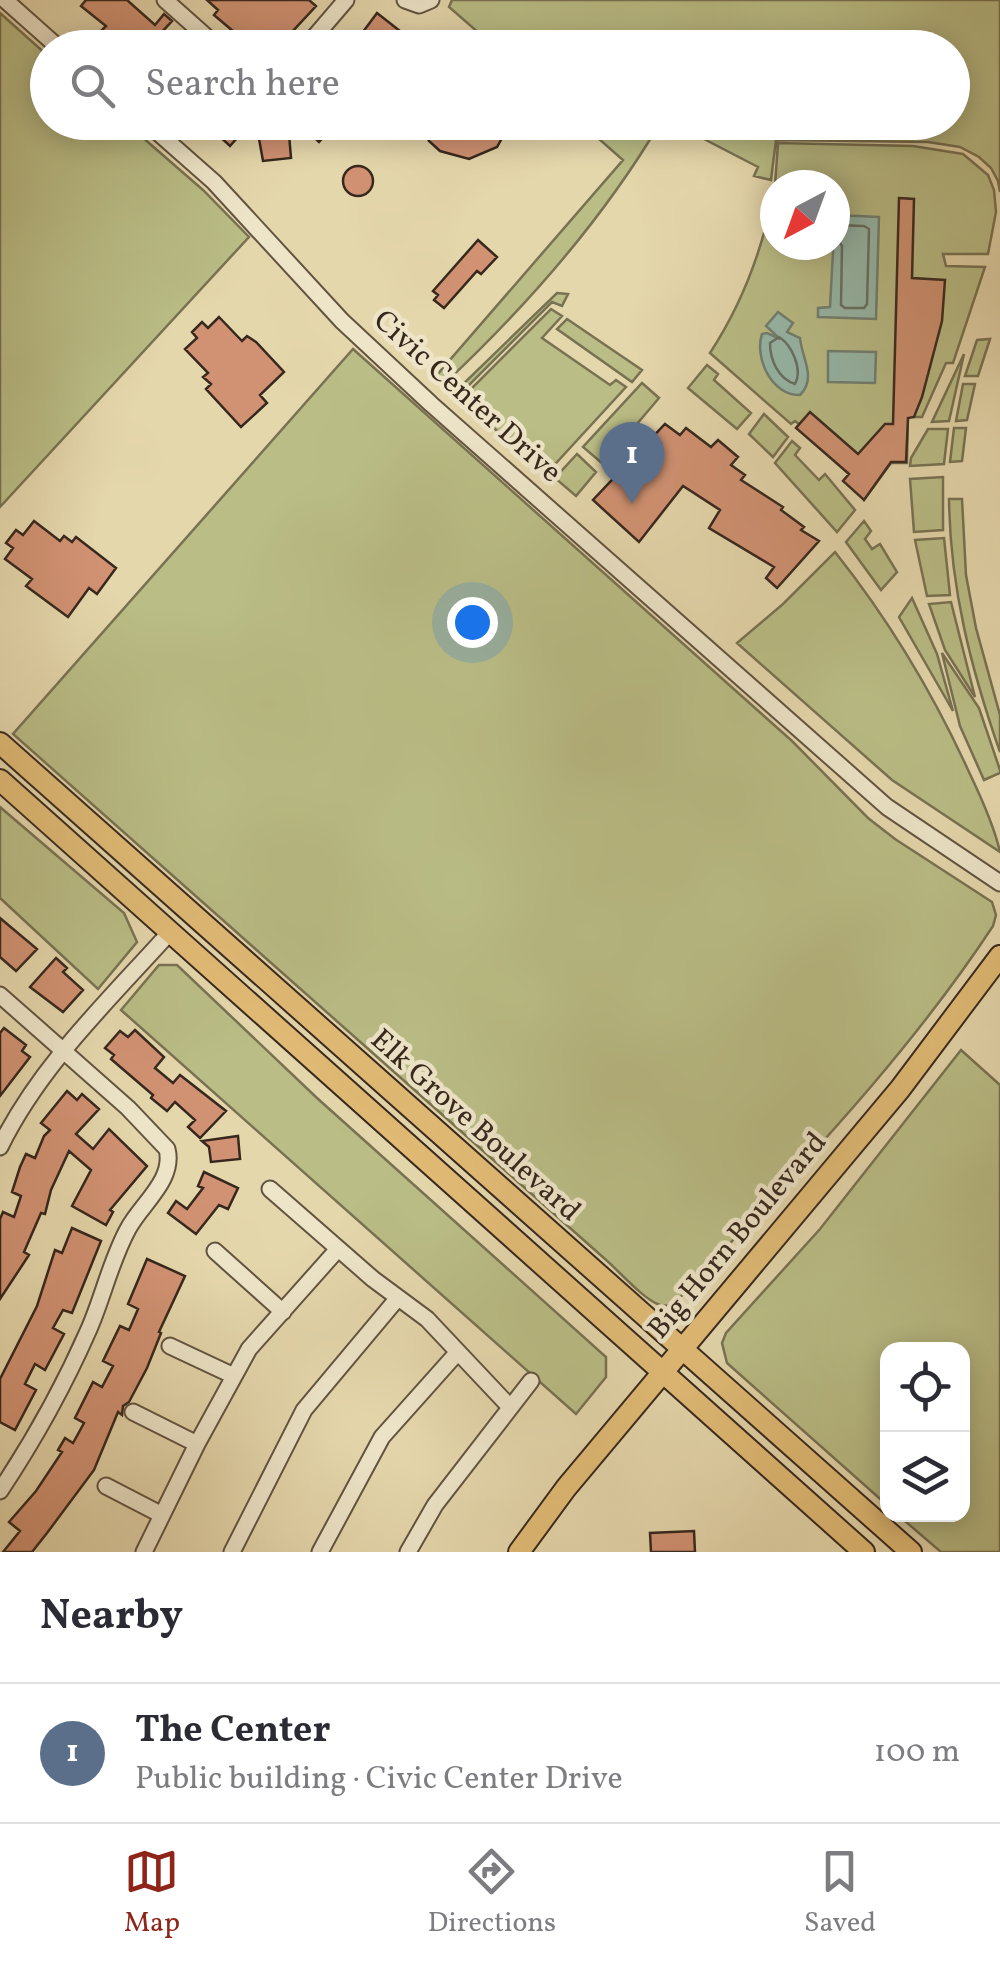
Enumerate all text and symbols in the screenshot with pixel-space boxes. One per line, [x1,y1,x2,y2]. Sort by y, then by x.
search box [30,30,970,140]
icon: search [65,58,120,113]
text: Search here [145,59,340,112]
north arrow [760,170,850,260]
street label: Civic Center Drive [363,301,571,493]
pin: 1 [600,422,664,504]
your location [447,597,498,648]
street label: Elk Grove Boulevard [361,1020,589,1232]
street label: Big Horn Boulevard [639,1123,837,1349]
map controls [880,1342,970,1522]
button: locate [880,1342,970,1432]
button: layers [880,1432,970,1522]
text: Nearby [40,1588,183,1647]
text: The Center [135,1705,331,1758]
text: 1 [66,1731,79,1775]
text: 100 m [874,1731,960,1775]
text: Public building · Civic Center Drive [135,1758,623,1802]
tab: Map [124,1844,180,1943]
tab: Directions [428,1844,556,1943]
tab: Saved [804,1844,876,1943]

